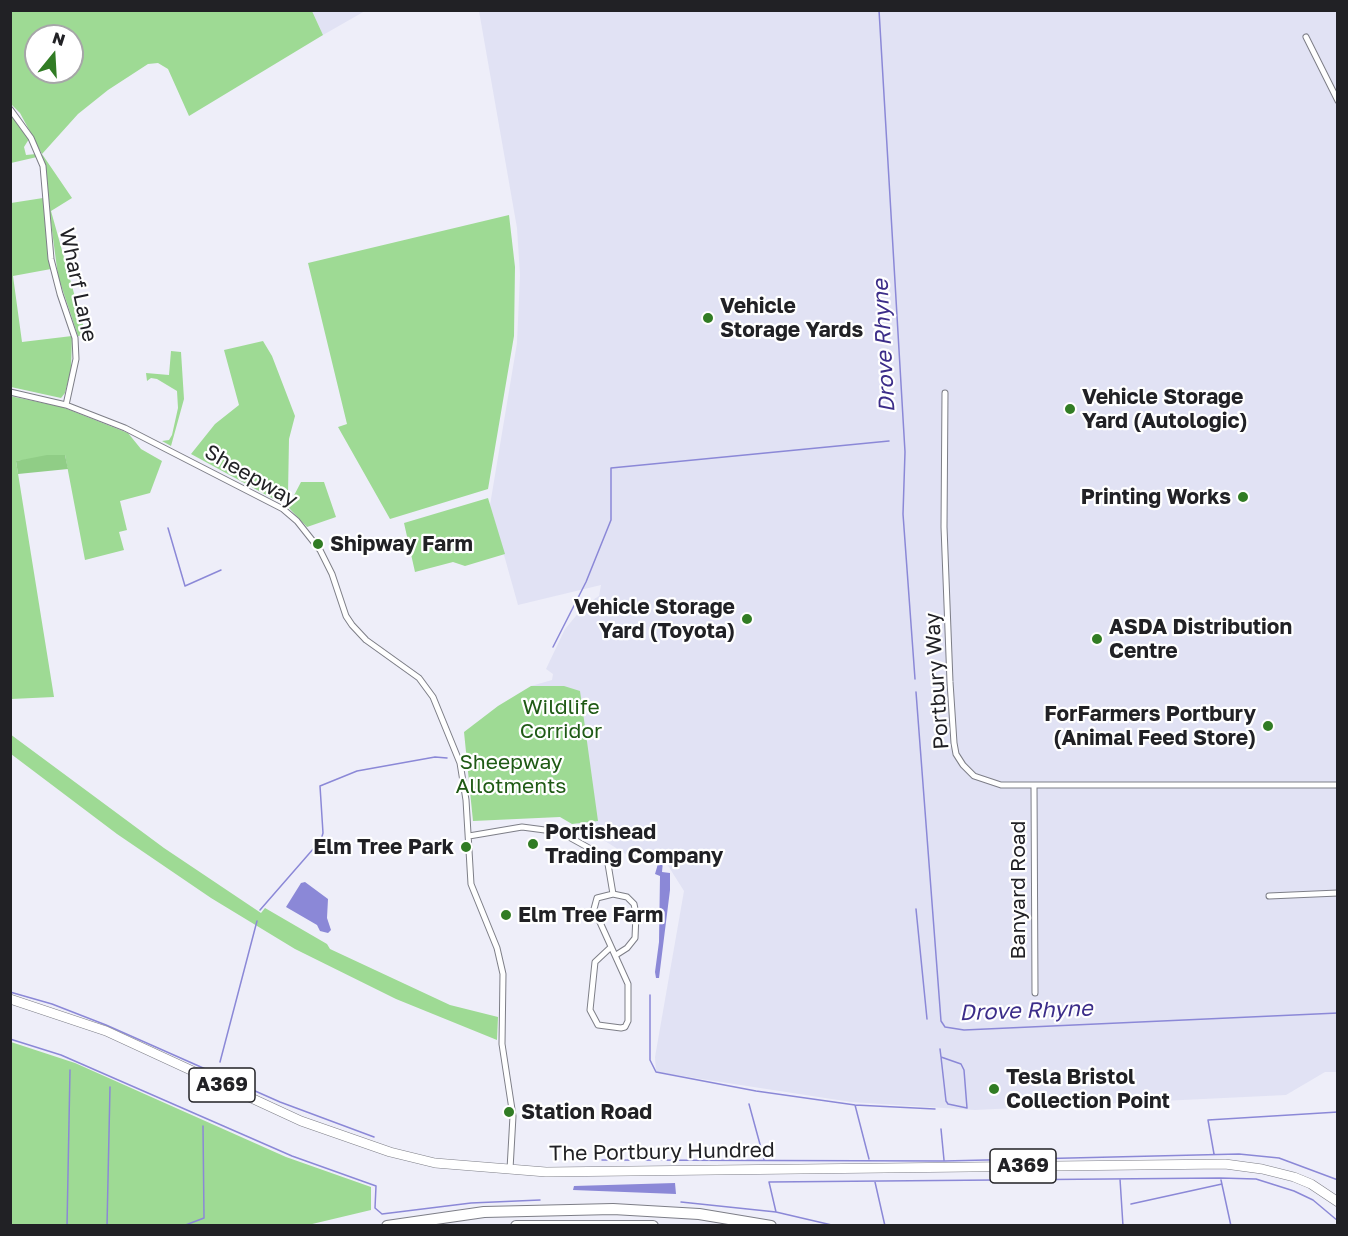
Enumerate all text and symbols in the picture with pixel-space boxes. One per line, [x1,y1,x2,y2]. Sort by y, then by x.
north arrow [24,24,84,84]
text: N [50,27,68,50]
street label: Wharf Lane [54,226,102,344]
water label: Drove Rhyne [867,279,901,413]
place label: Vehicle Storage Yards [720,293,863,343]
marker: Vehicle Storage Yards [701,311,715,325]
place label: Vehicle Storage Yard (Autologic) [1082,384,1248,434]
marker: Vehicle Storage Yard (Autologic) [1063,402,1077,416]
street label: Sheepway [200,439,302,513]
place label: Printing Works [1081,484,1231,510]
marker: Printing Works [1236,490,1250,504]
place label: Shipway Farm [330,531,473,557]
marker: Shipway Farm [311,537,325,551]
place label: Vehicle Storage Yard (Toyota) [574,594,735,644]
marker: Vehicle Storage Yard (Toyota) [740,612,754,626]
street label: Portbury Way [920,612,954,750]
place label: ASDA Distribution Centre [1109,614,1292,664]
marker: ASDA Distribution Centre [1090,632,1104,646]
park label: Wildlife Corridor [520,694,602,744]
place label: ForFarmers Portbury (Animal Feed Store) [1044,701,1256,751]
marker: ForFarmers Portbury (Animal Feed Store) [1261,719,1275,733]
park label: Sheepway Allotments [456,749,566,799]
place label: Portishead Trading Company [545,819,723,869]
street label: Banyard Road [1005,820,1031,960]
place label: Elm Tree Park [313,834,454,860]
marker: Portishead Trading Company [526,837,540,851]
marker: Elm Tree Park [459,840,473,854]
place label: Elm Tree Farm [518,902,663,928]
marker: Elm Tree Farm [499,908,513,922]
water label: Drove Rhyne [959,995,1093,1027]
place label: Tesla Bristol Collection Point [1006,1064,1170,1114]
road number: A369 [189,1068,255,1102]
marker: Tesla Bristol Collection Point [987,1082,1001,1096]
place label: Station Road [521,1099,652,1125]
marker: Station Road [502,1105,516,1119]
street label: The Portbury Hundred [549,1137,775,1167]
road number: A369 [990,1149,1056,1183]

